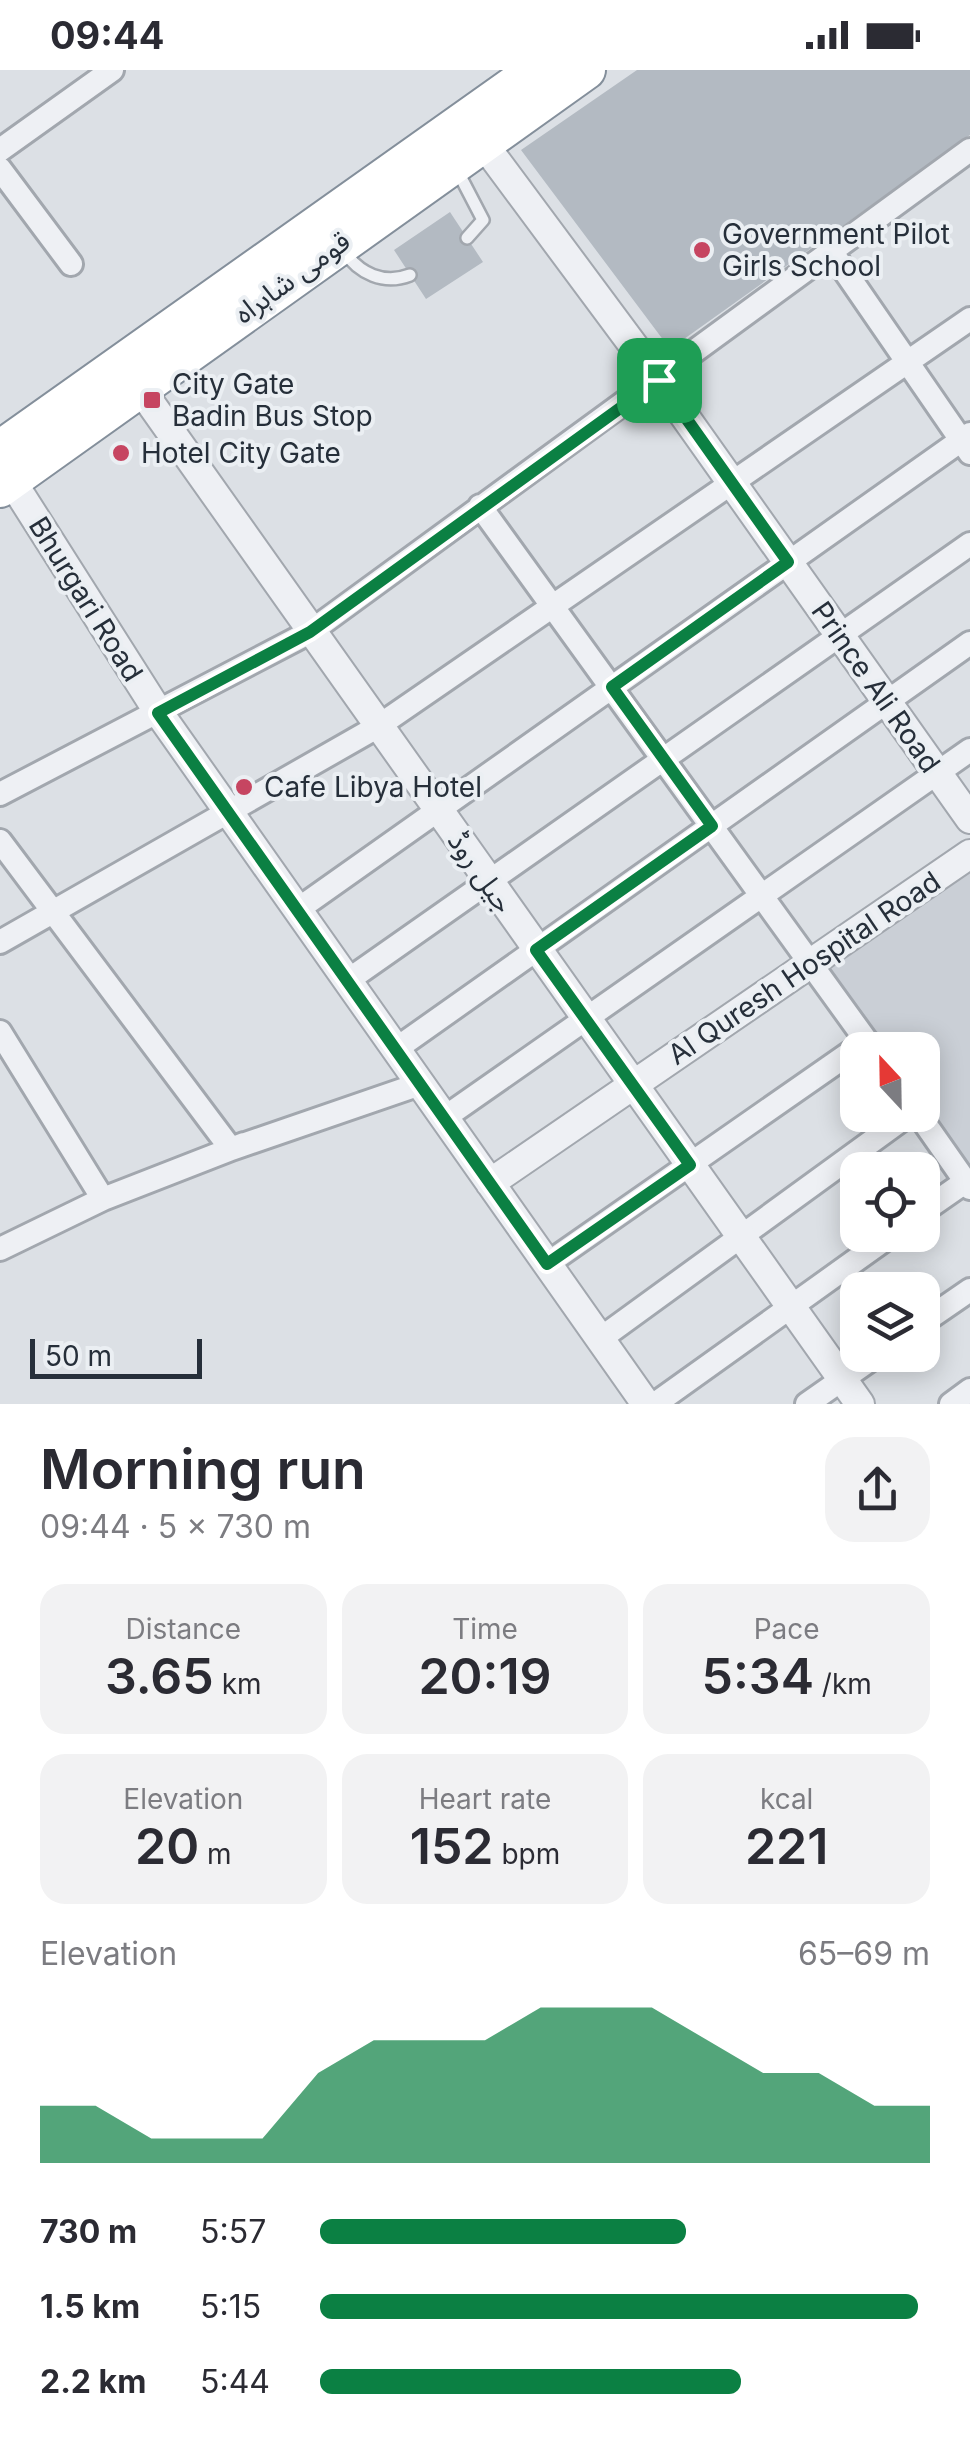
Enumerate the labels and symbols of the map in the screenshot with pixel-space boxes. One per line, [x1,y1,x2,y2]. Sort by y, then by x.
place label: Government Pilot Girls School [722,217,950,283]
street label: قومی شاہراہ [227,224,357,330]
marker: Government Pilot Girls School [691,239,713,261]
pin [617,338,702,423]
place label: City Gate Badin Bus Stop [172,367,373,433]
marker: City Gate Badin Bus Stop [141,389,163,411]
place label: Hotel City Gate [141,436,341,470]
marker: Hotel City Gate [110,442,132,464]
street label: Bhurgari Road [22,510,150,688]
street label: Prince Ali Road [805,595,947,779]
place label: Cafe Libya Hotel [264,770,482,804]
marker: Cafe Libya Hotel [233,776,255,798]
street label: جیل روڈ [441,825,521,919]
street label: Al Quresh Hospital Road [661,864,947,1072]
north arrow [840,1032,940,1132]
scale bar [30,1334,202,1378]

